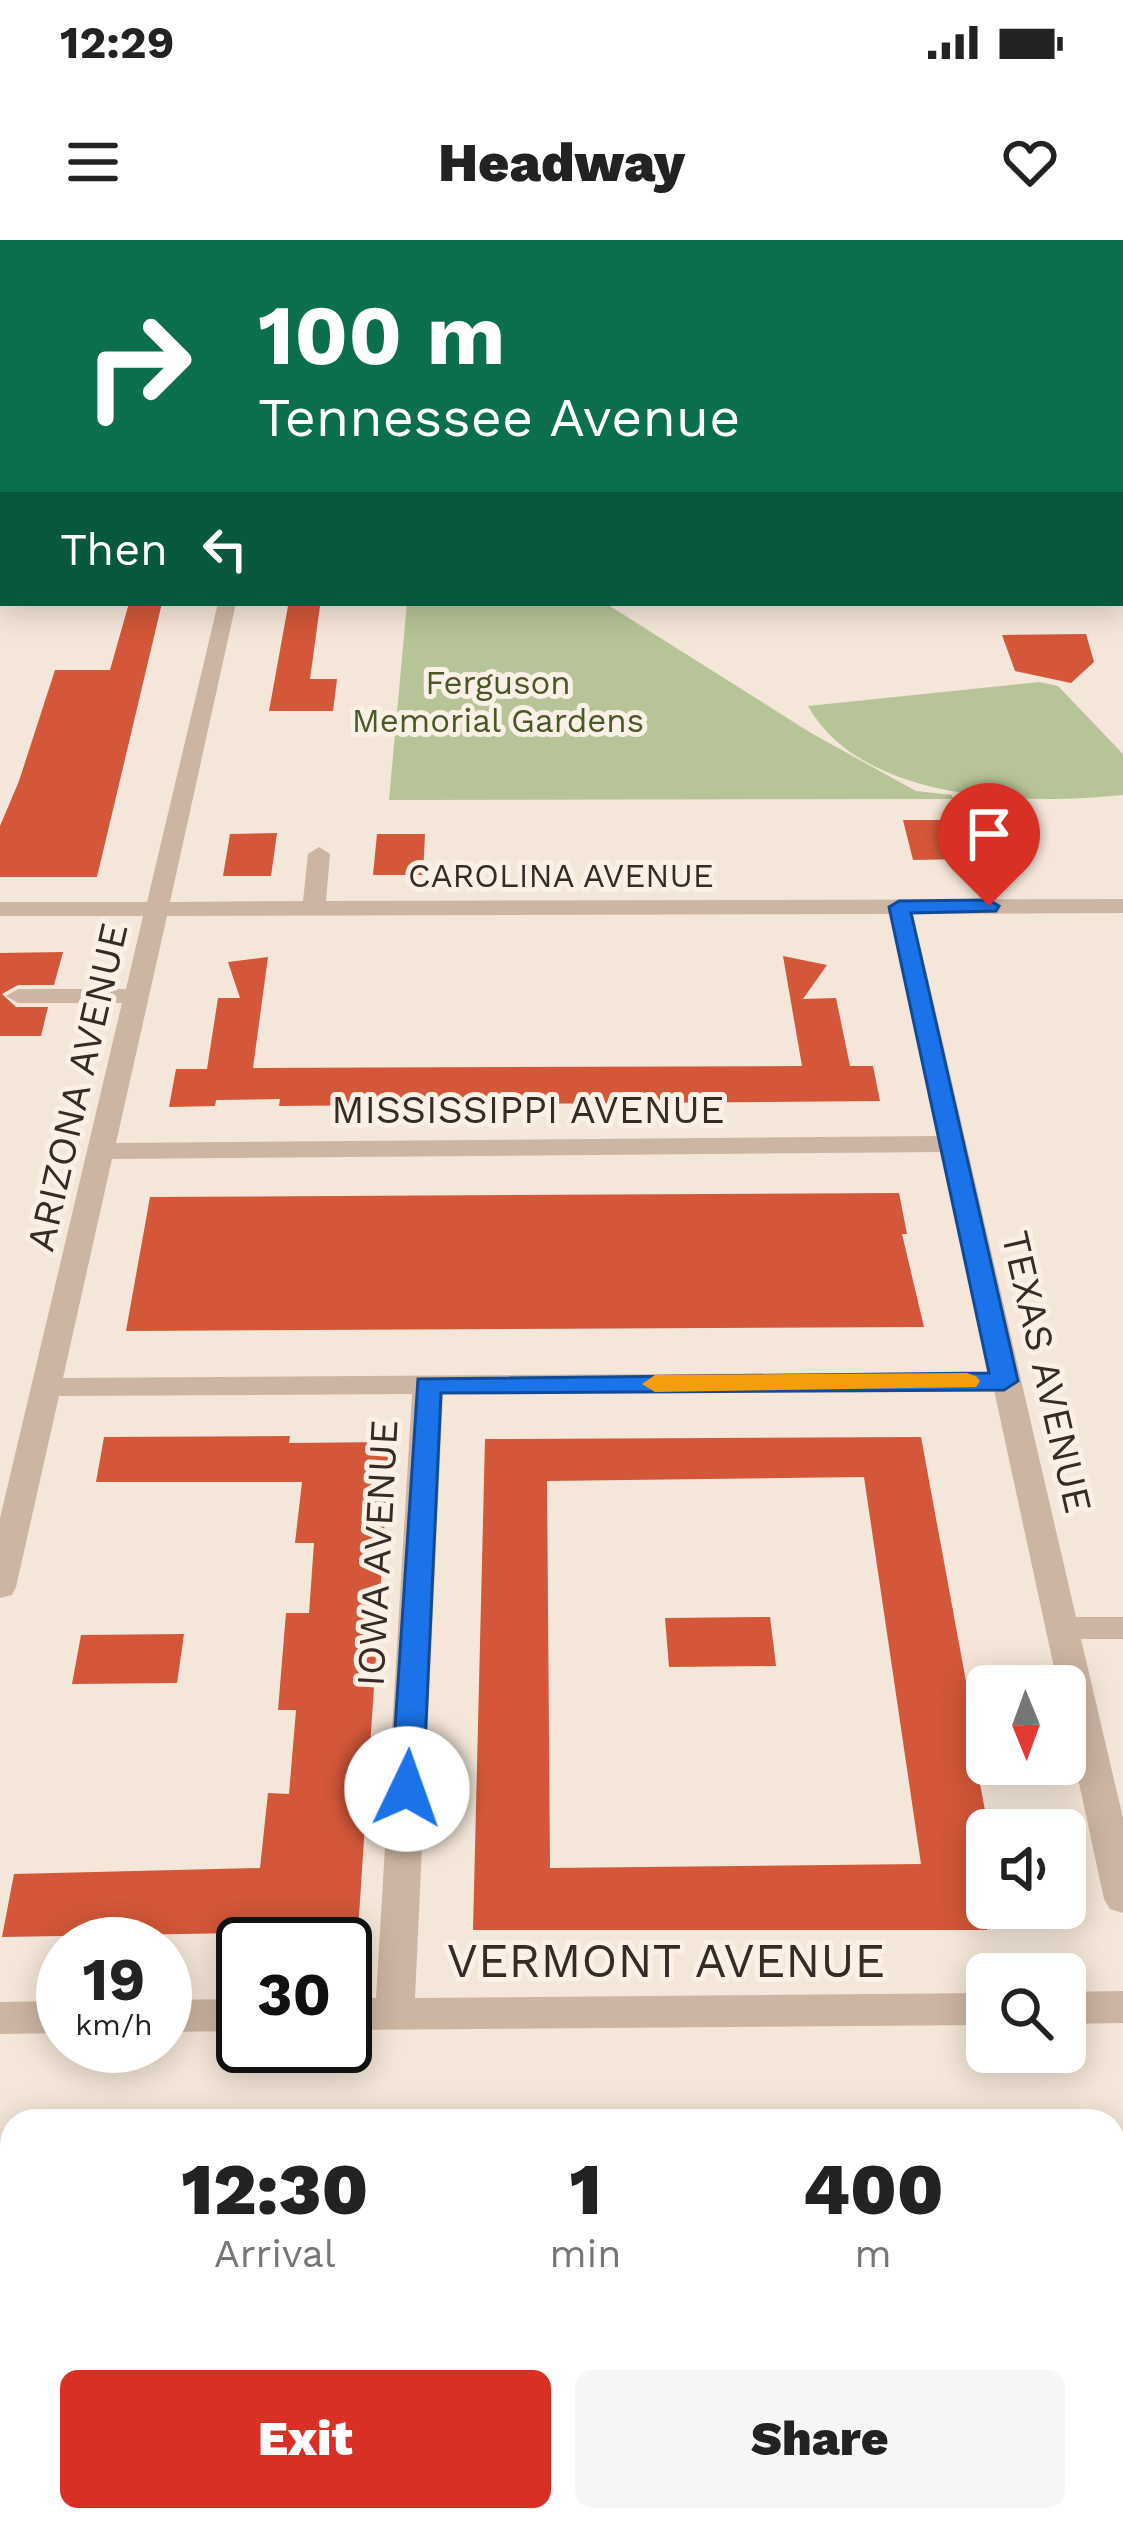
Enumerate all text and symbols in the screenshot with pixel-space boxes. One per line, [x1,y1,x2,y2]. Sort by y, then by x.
text: 12:29 [60,16,174,69]
icon: menu [60,129,126,195]
icon: heart [997,129,1063,195]
text: Headway [438,131,685,194]
text: 100 m [258,286,505,384]
icon: right [60,288,216,444]
text: Tennessee Avenue [258,386,740,449]
icon: left [192,516,258,582]
text: Then [60,523,168,576]
park label: Ferguson Memorial Gardens [352,663,644,740]
pin [938,783,1040,906]
icon: arrive [956,801,1022,867]
street label: CAROLINA AVENUE [408,856,714,895]
street label: ARIZONA AVENUE [17,918,137,1256]
street label: MISSISSIPPI AVENUE [331,1087,725,1132]
street label: TEXAS AVENUE [993,1227,1101,1517]
street label: IOWA AVENUE [348,1419,406,1687]
north arrow [966,1665,1086,1785]
map controls [966,1665,1086,2073]
position arrow [344,1726,470,1852]
button: sound [966,1809,1086,1929]
speed limit sign: 30 [216,1917,372,2073]
street label: VERMONT AVENUE [447,1932,885,1989]
text: 19 [83,1944,145,2015]
button: search [966,1953,1086,2073]
text: km/h [75,2007,153,2042]
text: 12:30 [181,2147,368,2231]
text: 1 [569,2147,602,2231]
text: 400 [803,2147,944,2231]
text: Arrival [214,2231,336,2276]
text: min [550,2231,621,2276]
text: m [855,2231,892,2276]
button: Exit [60,2370,551,2508]
button: Share [575,2370,1065,2508]

